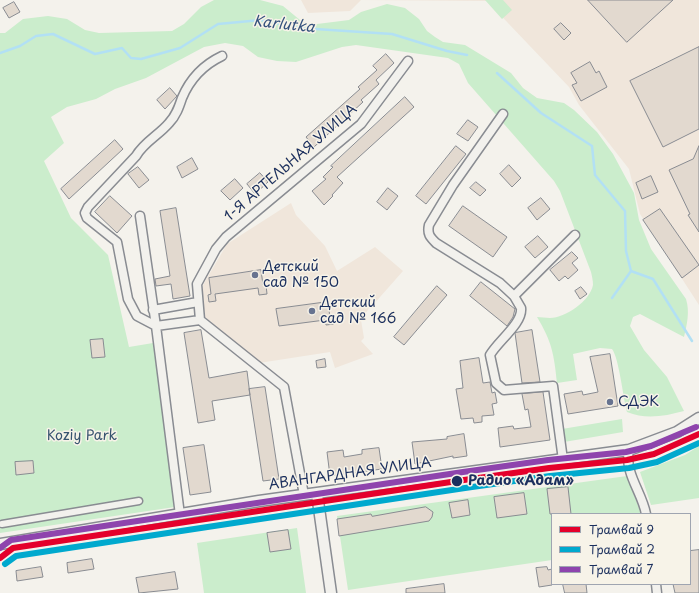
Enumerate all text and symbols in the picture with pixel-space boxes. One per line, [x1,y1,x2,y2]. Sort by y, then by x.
water label: Karlutka [252,13,316,37]
street label: 1-Я АРТЕЛЬНАЯ УЛИЦА [221,101,361,225]
place label: Детский сад № 150 [263,259,339,292]
marker: Детский сад № 150 [250,270,260,280]
place label: Детский сад № 166 [320,295,396,328]
marker: Детский сад № 166 [307,306,317,316]
place label: СДЭК [618,394,659,410]
marker: СДЭК [605,397,615,407]
park label: Koziy Park [47,428,117,444]
street label: АВАНГАРДНАЯ УЛИЦА [268,454,432,494]
place label: Радио «Адам» [468,473,574,489]
marker: Радио «Адам» [450,474,464,488]
legend [551,513,691,585]
text: Трамвай 9 [589,520,654,538]
text: Трамвай 2 [589,540,655,558]
text: Трамвай 7 [589,560,653,578]

